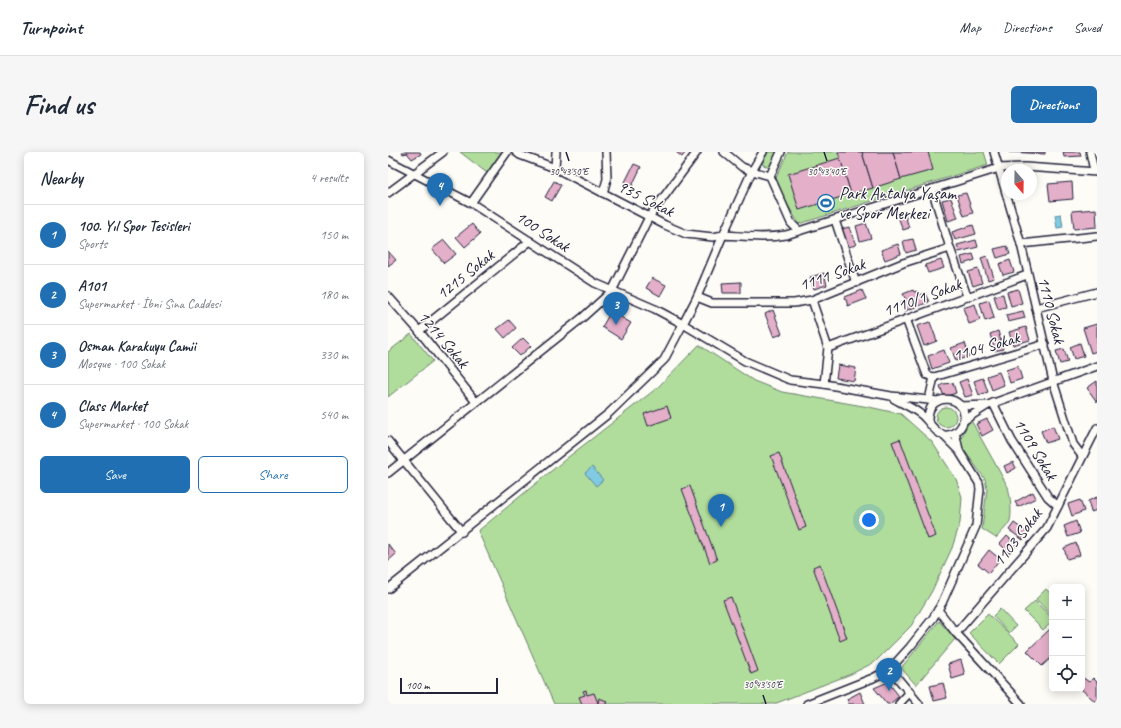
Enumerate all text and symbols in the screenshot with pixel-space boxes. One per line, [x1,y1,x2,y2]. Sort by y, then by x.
text: Turnpoint [20,16,82,40]
text: Map [960,19,981,36]
text: Directions [1003,19,1052,36]
text: Saved [1074,19,1101,36]
button: Directions [1011,86,1097,123]
text: Find us [24,87,94,122]
north arrow [1001,164,1037,200]
text: 30°43'50"E [550,165,590,178]
text: 30°43'40"E [808,165,848,178]
text: Nearby [40,168,83,189]
text: 4 results [310,170,348,186]
pin: 4 [427,173,453,206]
street label: 935 Sokak [614,175,679,222]
place label: Park Antalya Yaşam ve Spor Merkezi [839,183,957,224]
sports icon: Park Antalya Yaşam ve Spor Merkezi [816,193,836,213]
street label: 100 Sokak [512,206,575,258]
text: 100. Yıl Spor Tesisleri [78,217,190,236]
text: 1 [50,227,56,243]
text: 150 m [320,227,348,243]
text: Sports [78,236,107,252]
street label: 1215 Sokak [432,244,500,304]
street label: 1111 Sokak [797,253,869,295]
street label: 1110/1 Sokak [880,273,966,321]
street label: 1110 Sokak [1033,275,1070,347]
text: A101 [78,277,106,296]
text: 2 [50,287,56,303]
text: 180 m [320,287,348,303]
pin: 3 [603,292,629,325]
text: Supermarket · İbni Sina Caddesi [78,296,221,312]
street label: 1214 Sokak [414,307,475,373]
street label: 1104 Sokak [951,327,1023,366]
text: Osman Karakuyu Camii [78,337,196,356]
text: 3 [50,347,56,363]
text: 330 m [320,347,348,363]
text: Mosque · 100 Sokak [78,356,165,372]
text: Class Market [78,397,147,416]
text: 4 [50,407,56,423]
text: 540 m [320,407,348,423]
street label: 1109 Sokak [1009,415,1063,485]
text: Supermarket · 100 Sokak [78,416,188,432]
button: Save [40,456,190,493]
button: Share [198,456,348,493]
pin: 1 [708,494,734,527]
street label: 1103 Sokak [988,503,1048,571]
your location [859,510,879,530]
map controls [1049,584,1085,692]
button: + [1049,584,1085,620]
button: − [1049,620,1085,656]
button: locate [1049,656,1085,692]
pin: 2 [876,658,902,691]
scale bar [400,676,498,695]
text: 100 m [406,678,430,692]
text: 30°43'50"E [744,678,784,691]

